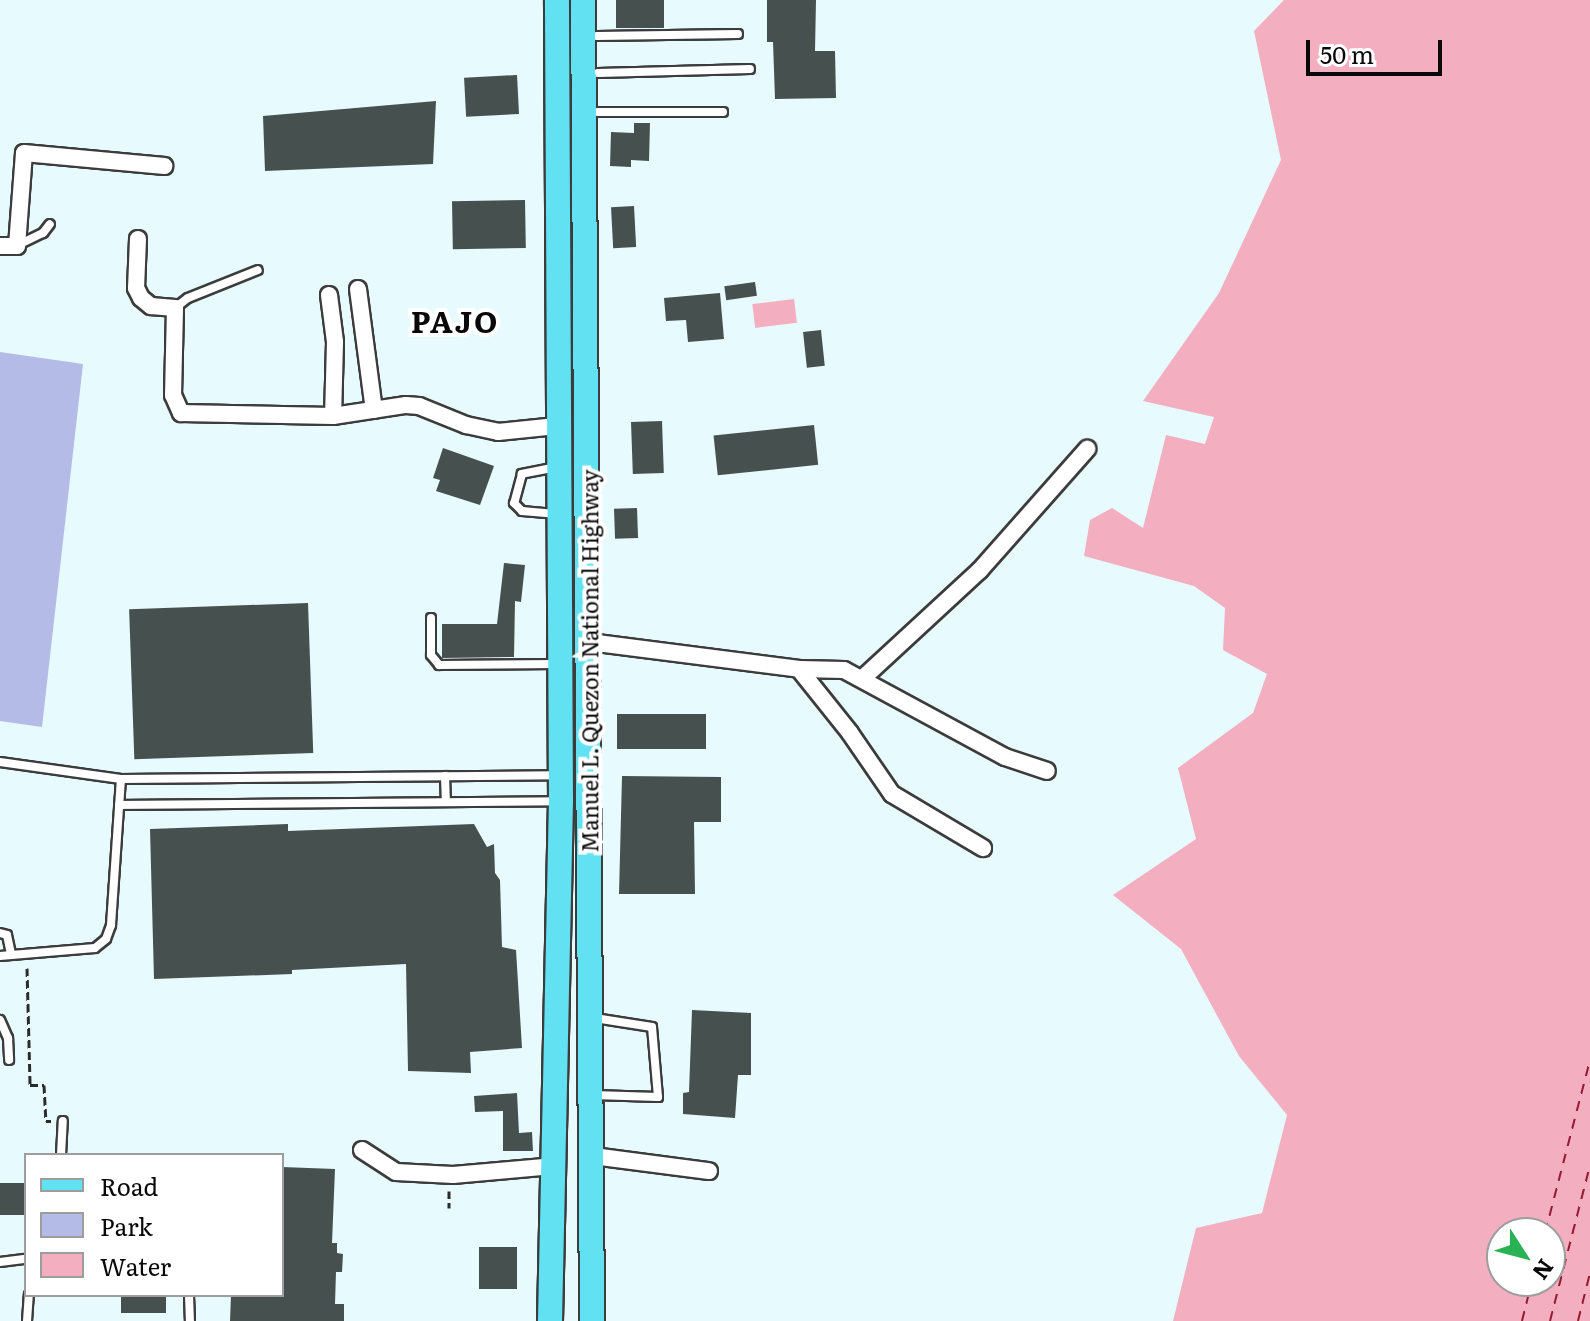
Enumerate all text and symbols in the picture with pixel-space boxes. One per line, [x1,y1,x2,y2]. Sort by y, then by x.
scale bar [1310,24,1446,74]
text: 50 m [1320,36,1374,71]
district label: PAJO [411,302,499,338]
street label: Manuel L. Quezon National Highway [576,469,602,853]
legend [24,1153,284,1297]
text: Road [100,1168,158,1203]
text: Park [100,1208,153,1243]
north arrow [1486,1217,1566,1297]
text: Water [100,1248,171,1283]
text: N [1525,1253,1563,1287]

